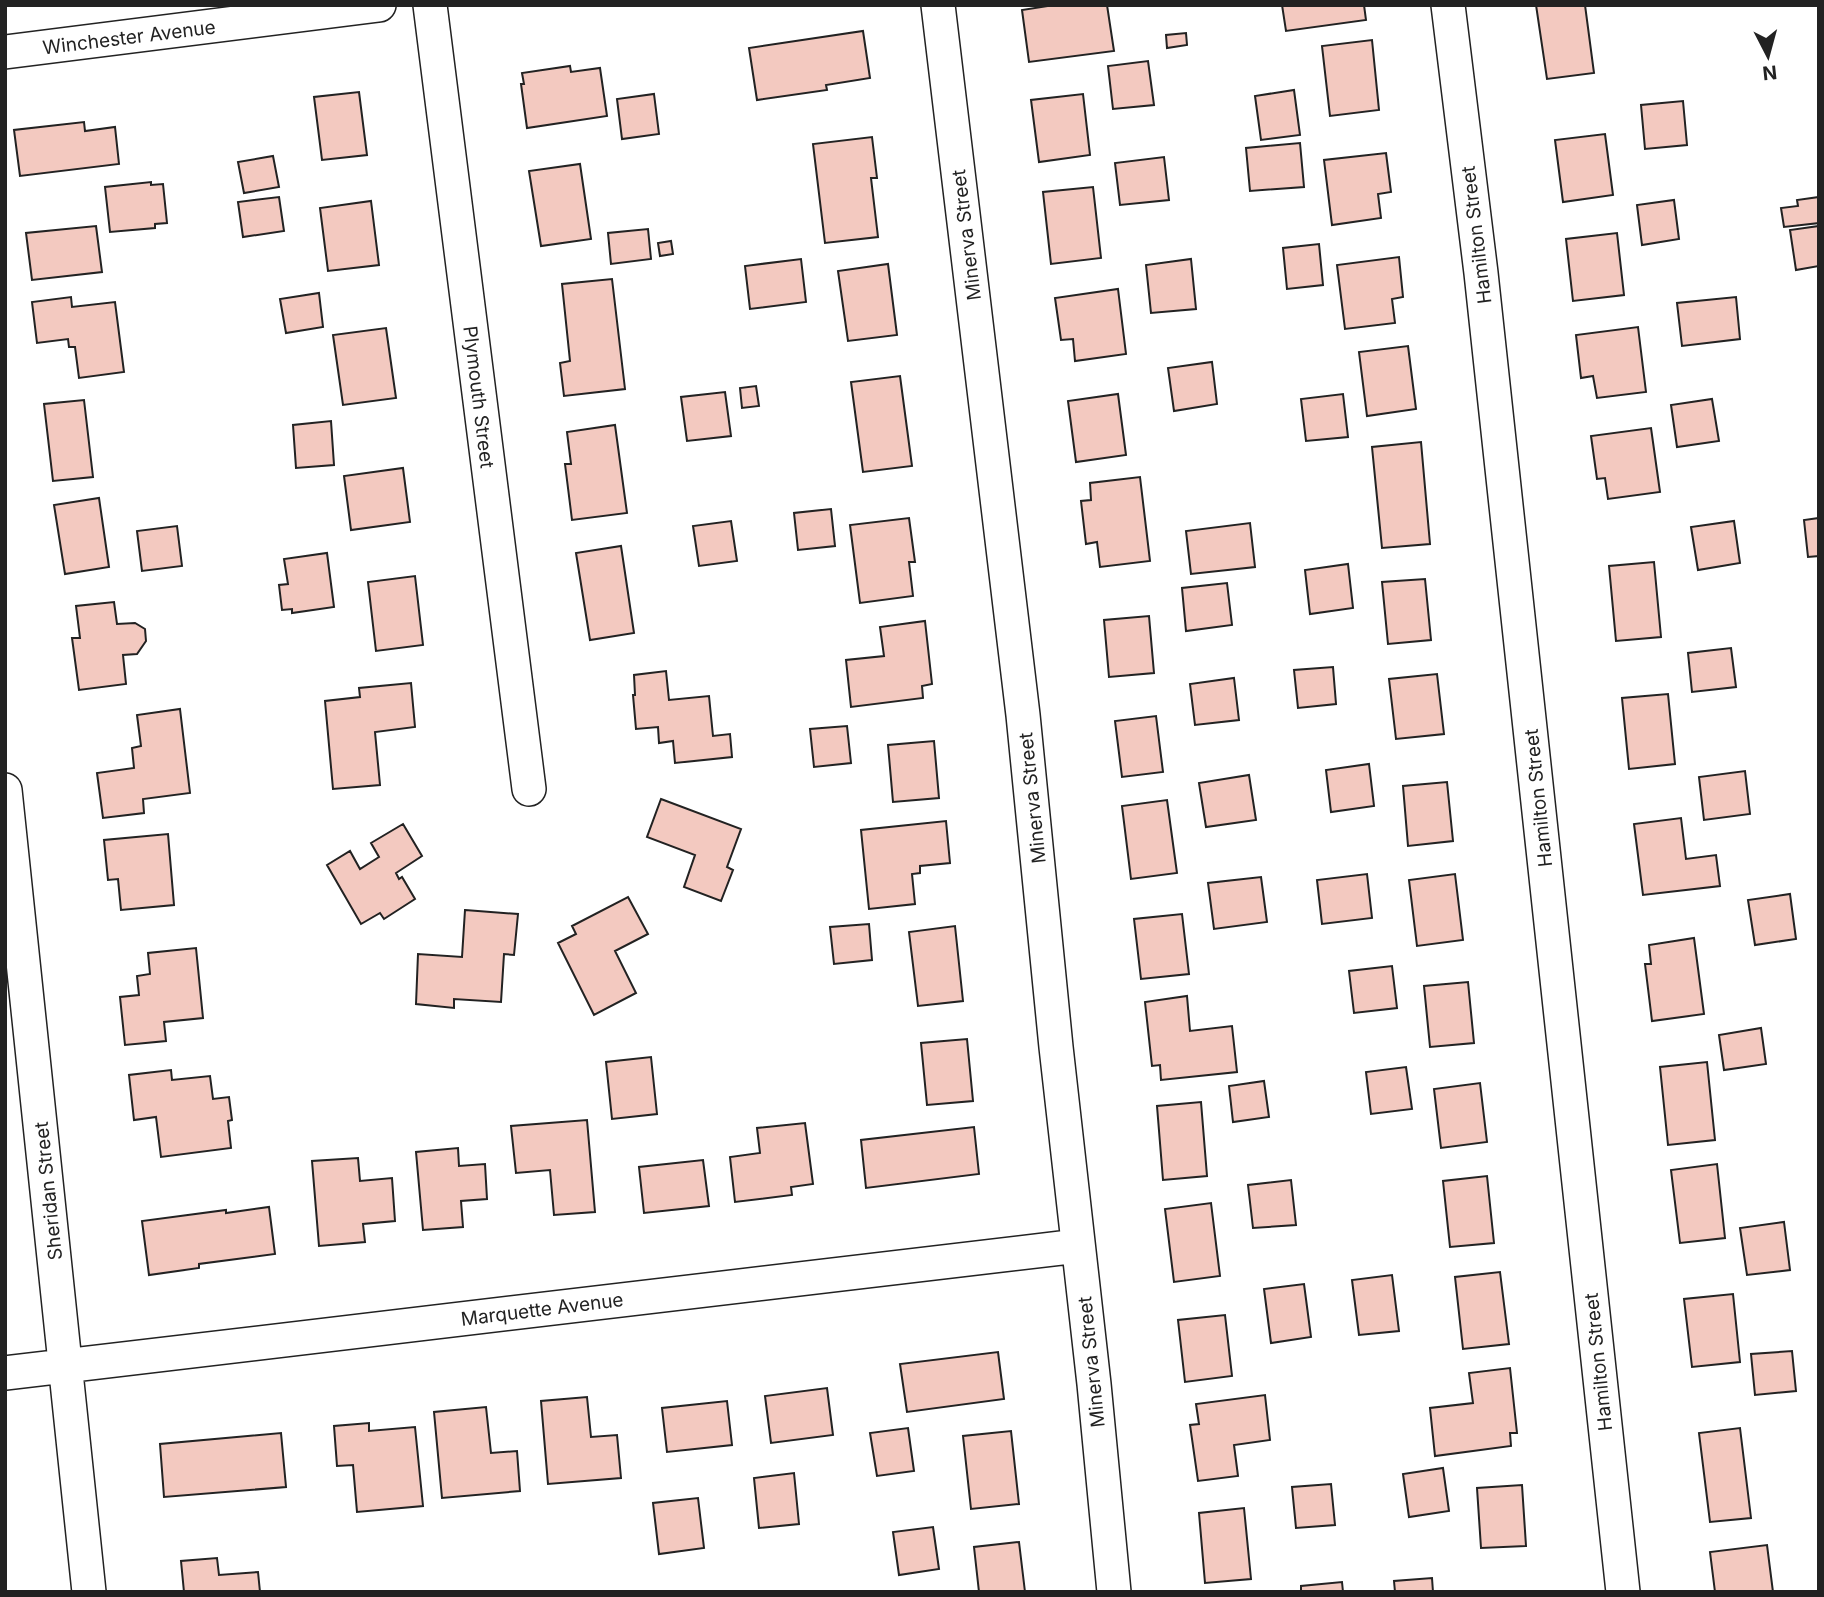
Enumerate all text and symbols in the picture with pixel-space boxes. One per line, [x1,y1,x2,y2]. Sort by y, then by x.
street label: Winchester Avenue [41,15,217,60]
north arrow [1733,21,1803,91]
text: N [1761,60,1778,85]
street label: Hamilton Street [1457,165,1496,305]
street label: Minerva Street [947,168,986,302]
street label: Plymouth Street [458,325,499,470]
street label: Hamilton Street [1520,728,1557,868]
street label: Minerva Street [1014,731,1051,865]
street label: Sheridan Street [30,1121,67,1261]
street label: Marquette Avenue [459,1288,625,1331]
street label: Hamilton Street [1580,1292,1617,1432]
street label: Minerva Street [1073,1295,1110,1429]

